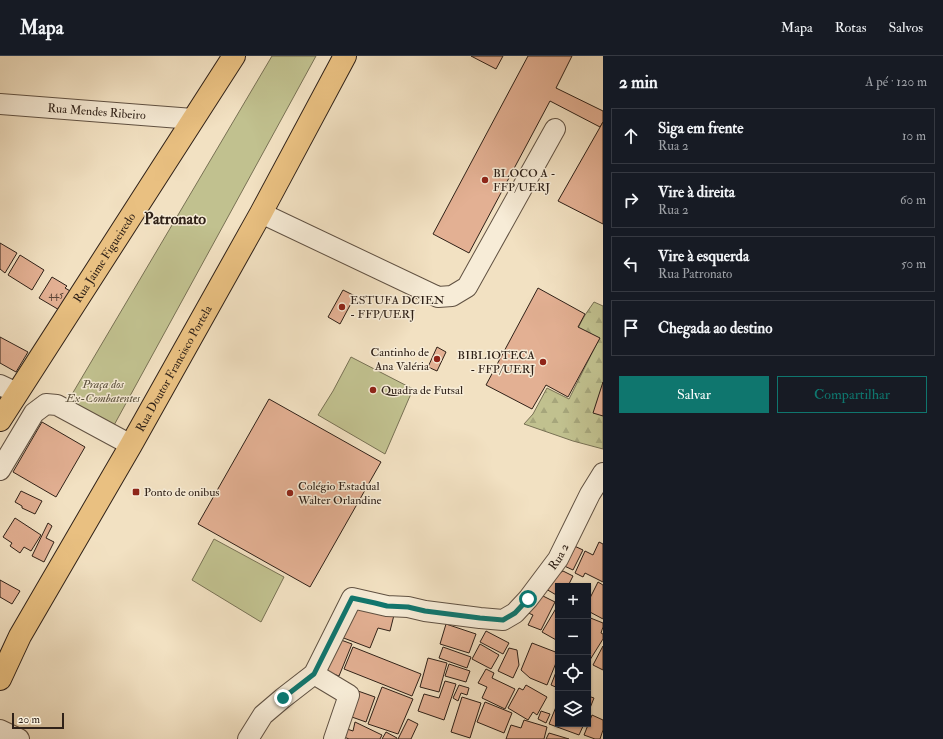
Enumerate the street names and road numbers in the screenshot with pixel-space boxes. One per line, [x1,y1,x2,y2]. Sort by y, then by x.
street label: Rua Mendes Ribeiro [47,100,147,123]
street label: Rua Jaime Figueiredo [70,210,139,305]
street label: Rua Doutor Francisco Portela [132,302,216,434]
street label: Rua 2 [545,541,572,573]

